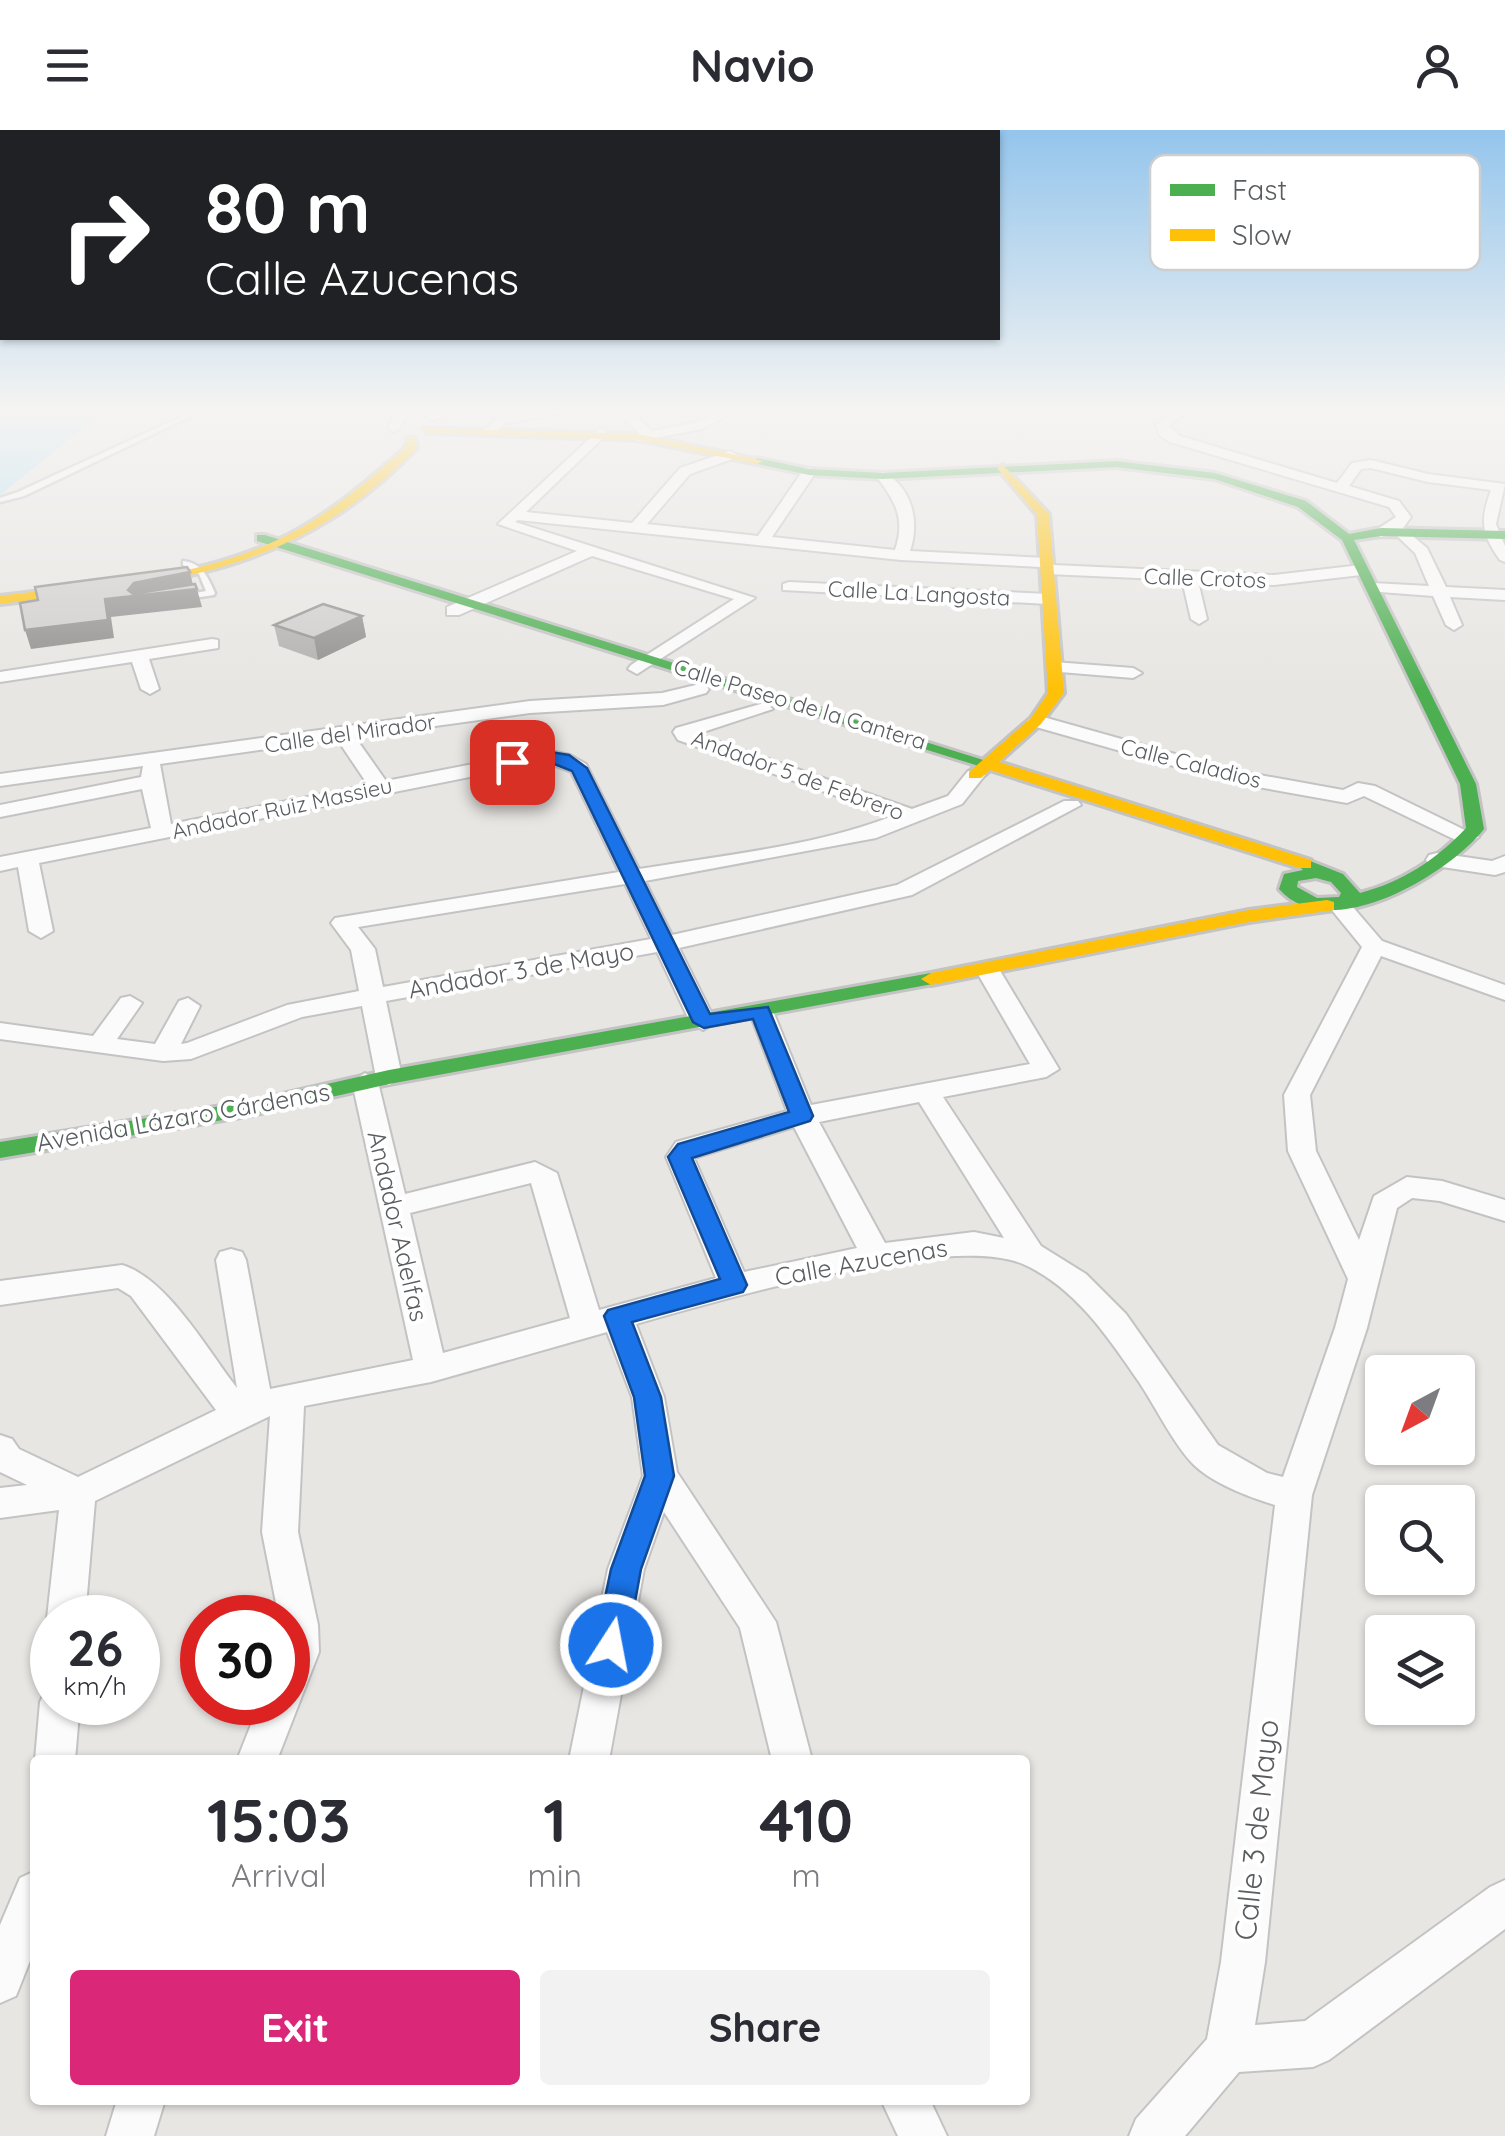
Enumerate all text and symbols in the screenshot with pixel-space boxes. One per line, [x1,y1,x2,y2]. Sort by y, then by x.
text: Navio [690,37,815,93]
icon: menu [40,38,95,93]
icon: person [1410,38,1465,93]
legend [1150,155,1480,270]
text: 80 m [205,163,370,251]
icon: right [40,170,170,300]
text: Fast [1232,172,1287,207]
text: Slow [1232,217,1292,252]
text: Calle Azucenas [205,250,519,306]
street label: Calle Crotos [1143,562,1267,594]
street label: Calle La Langosta [827,574,1011,612]
street label: Calle Paseo de la Cantera [670,652,930,756]
street label: Calle del Mirador [263,707,438,759]
pin [470,720,555,805]
street label: Andador 5 de Febrero [688,724,908,826]
street label: Calle Caladios [1118,732,1264,794]
icon: arrive [485,735,540,790]
street label: Andador Ruiz Massieu [169,771,395,845]
street label: Andador 3 de Mayo [406,934,636,1005]
street label: Avenida Lázaro Cárdenas [34,1075,332,1158]
street label: Andador Adelfas [361,1128,435,1324]
street label: Calle Azucenas [772,1231,950,1292]
north arrow [1365,1355,1475,1465]
map controls [1365,1355,1475,1725]
button: search [1365,1485,1475,1595]
position arrow [559,1593,663,1697]
speed limit sign: 30 [180,1595,310,1725]
button: layers [1365,1615,1475,1725]
text: 26 [67,1616,123,1679]
text: km/h [63,1670,127,1701]
street label: Calle 3 de Mayo [1226,1718,1286,1942]
text: 15:03 [207,1782,350,1857]
text: 1 [543,1782,567,1857]
text: 410 [759,1782,853,1857]
text: Arrival [231,1855,327,1895]
text: min [528,1855,582,1895]
text: m [791,1855,821,1895]
button: Exit [70,1970,520,2085]
button: Share [540,1970,990,2085]

